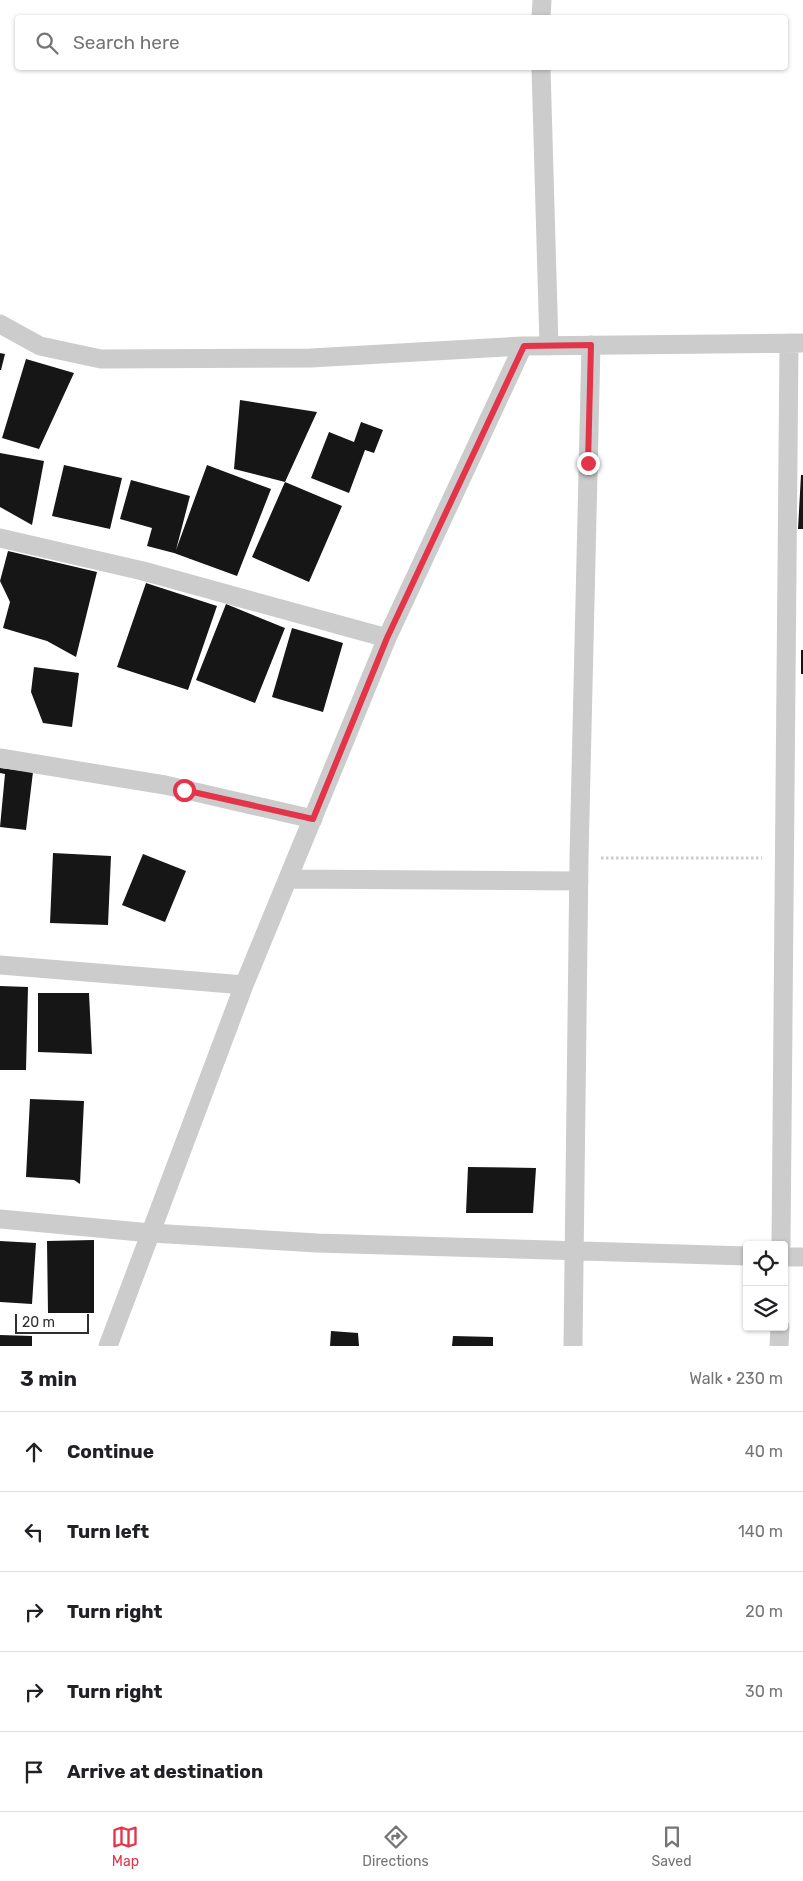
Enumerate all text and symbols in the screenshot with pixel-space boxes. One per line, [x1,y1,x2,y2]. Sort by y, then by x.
search box [15,15,788,70]
icon: search [33,29,61,57]
text: Search here [73,31,180,54]
route end [577,452,600,475]
route start [173,779,196,802]
map controls [743,1241,788,1331]
button: locate [743,1241,788,1286]
button: layers [743,1286,788,1331]
scale bar [15,1311,89,1334]
text: 20 m [22,1314,55,1331]
text: 3 min [20,1366,77,1391]
text: Walk · 230 m [689,1369,783,1388]
icon: ahead [20,1438,48,1466]
text: Continue [67,1440,154,1463]
text: 40 m [745,1442,783,1461]
icon: left [20,1518,48,1546]
text: Turn left [67,1520,149,1543]
text: 140 m [738,1522,783,1541]
icon: right [20,1598,48,1626]
text: Turn right [67,1600,162,1623]
text: 20 m [745,1602,783,1621]
icon: right [20,1678,48,1706]
text: Turn right [67,1680,162,1703]
text: 30 m [745,1682,783,1701]
icon: arrive [20,1758,48,1786]
text: Arrive at destination [67,1760,263,1783]
tab: Map [111,1823,139,1870]
tab: Directions [362,1823,429,1870]
tab: Saved [652,1823,692,1870]

